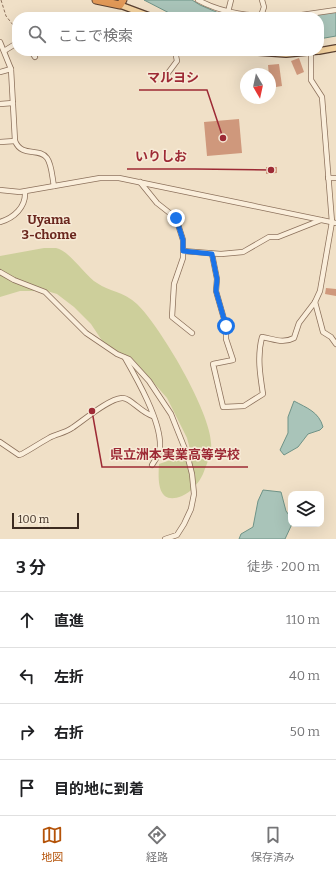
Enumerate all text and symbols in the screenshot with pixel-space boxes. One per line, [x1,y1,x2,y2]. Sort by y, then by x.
search box [12,12,324,56]
icon: search [26,23,48,45]
text: ここで検索 [58,27,133,45]
callout: マルヨシ [139,65,207,90]
north arrow [240,68,276,104]
text: マルヨシ [147,70,199,85]
callout: いりしお [127,144,195,169]
text: いりしお [135,149,187,164]
route end [167,209,185,227]
district label: Uyama 3-chome [21,212,77,242]
route start [217,317,235,335]
callout: 県立洲本実業高等学校 [102,442,248,467]
text: 県立洲本実業高等学校 [110,447,240,462]
map controls [288,491,324,527]
button: layers [288,491,324,527]
scale bar [12,511,79,530]
text: 100 m [18,513,49,526]
text: 3 分 [16,557,46,578]
text: 徒歩 · 200 m [247,559,320,574]
icon: ahead [16,609,38,631]
text: 直進 [54,612,84,630]
text: 110 m [286,612,320,627]
icon: left [16,665,38,687]
text: 左折 [54,668,84,686]
text: 40 m [289,668,320,683]
icon: right [16,721,38,743]
text: 右折 [54,724,84,742]
text: 50 m [290,724,320,739]
icon: arrive [16,777,38,799]
text: 目的地に到着 [54,780,144,798]
tab: 地図 [41,824,63,864]
tab: 経路 [146,824,168,864]
tab: 保存済み [251,824,295,864]

